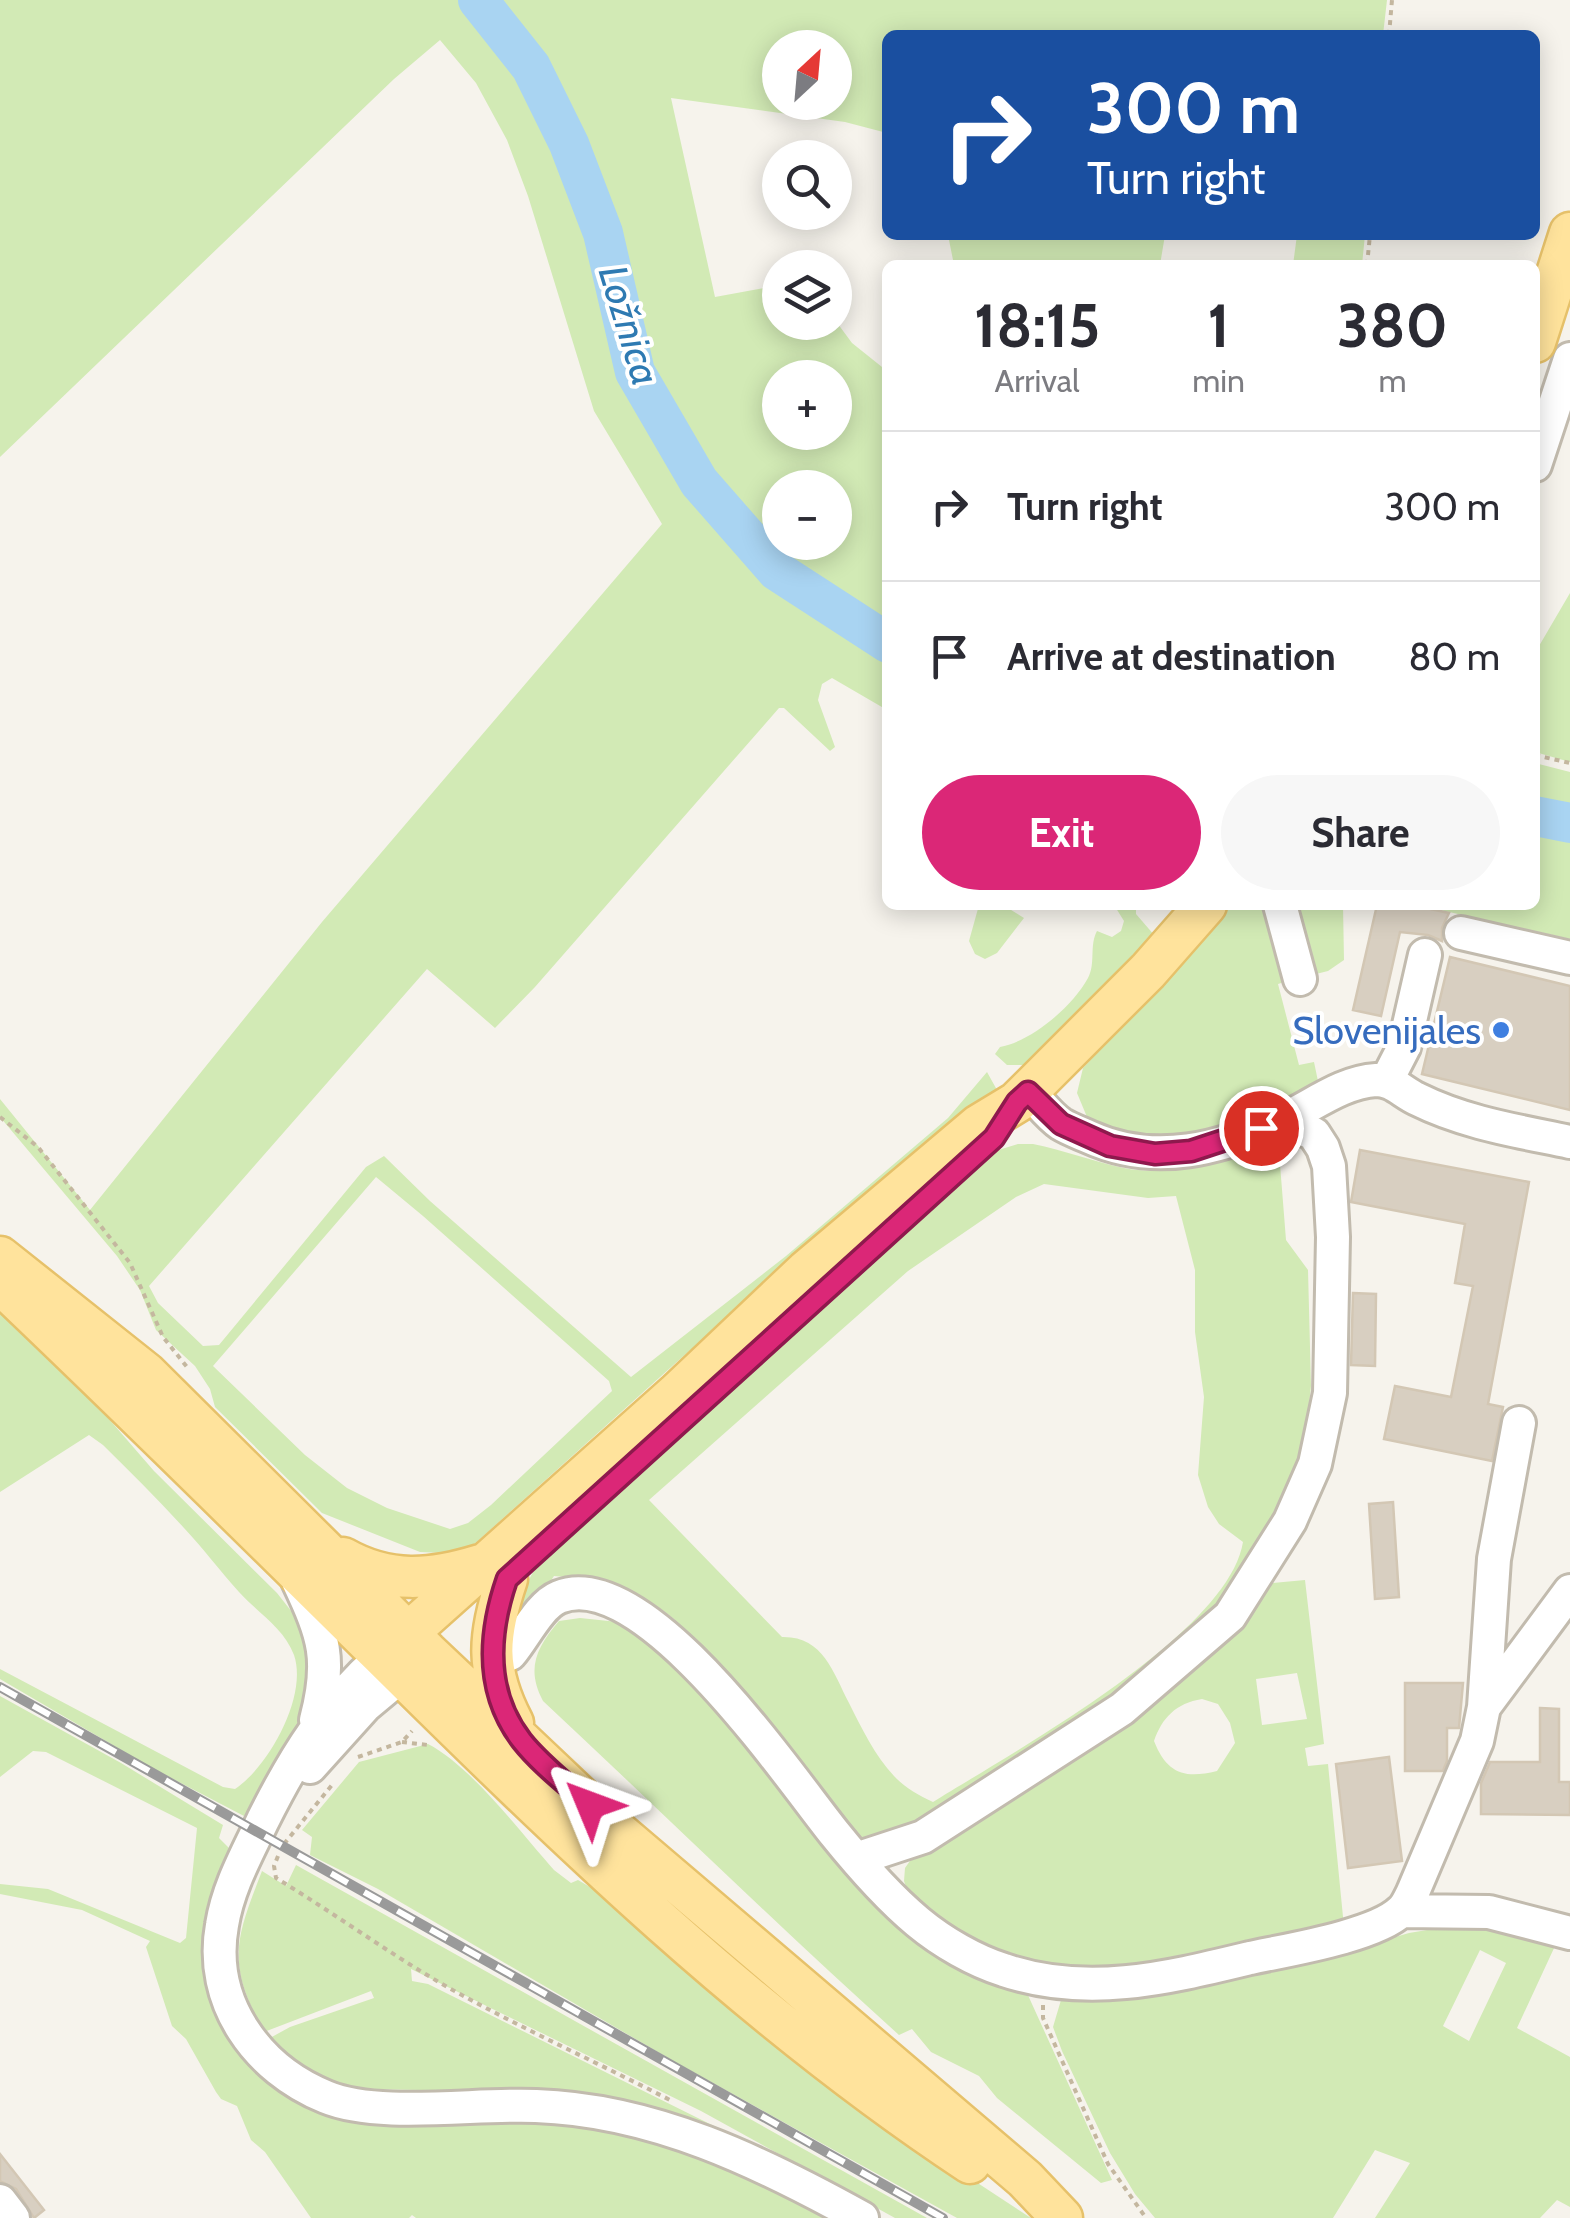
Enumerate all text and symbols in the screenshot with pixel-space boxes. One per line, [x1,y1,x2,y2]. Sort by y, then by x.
north arrow [762,30,852,120]
map controls [762,30,852,560]
text: 300 m [1087,65,1300,151]
icon: right [922,70,1052,200]
button: search [762,140,852,230]
text: Turn right [1087,151,1266,205]
button: layers [762,250,852,340]
water label: Ložnica [589,259,671,391]
text: 18:15 [974,289,1100,362]
text: 1 [1207,289,1230,362]
text: 380 [1337,289,1448,362]
button: + [762,360,852,450]
text: Arrival [994,361,1080,400]
text: min [1192,361,1245,400]
text: m [1378,361,1406,400]
button: − [762,470,852,560]
icon: right [922,479,977,534]
text: Turn right [1007,483,1163,530]
text: 300 m [1385,483,1500,530]
icon: arrive [922,629,977,684]
text: Arrive at destination [1007,633,1336,680]
text: 80 m [1409,633,1500,680]
button: Exit [922,775,1201,890]
button: Share [1221,775,1500,890]
place label: Slovenijales [1292,1007,1481,1054]
marker: Slovenijales [1490,1019,1512,1041]
pin [1219,1086,1304,1171]
icon: arrive [1234,1101,1289,1156]
position arrow [538,1753,642,1857]

